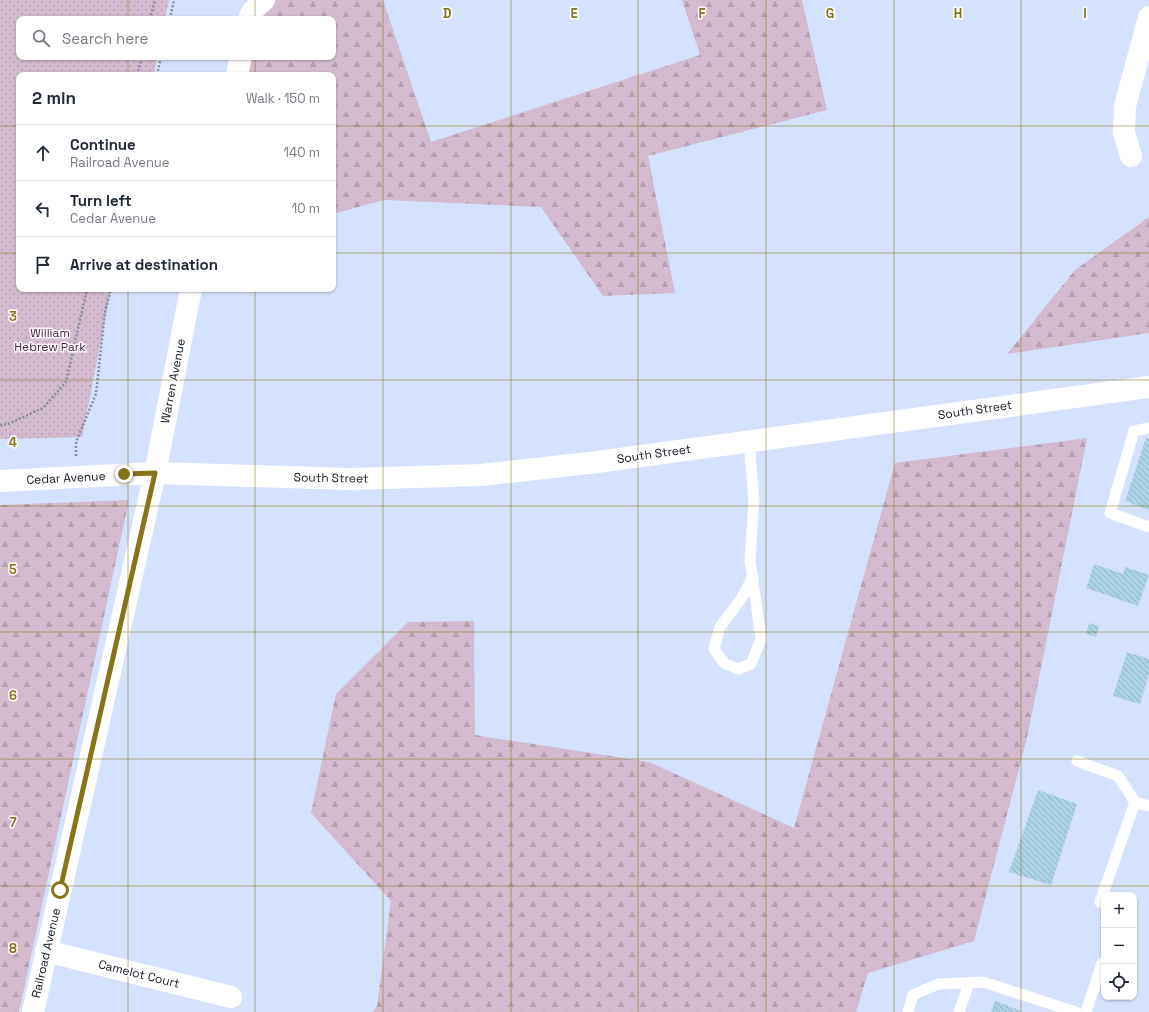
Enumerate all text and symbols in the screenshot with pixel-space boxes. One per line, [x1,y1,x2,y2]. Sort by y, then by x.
text: D [443,5,452,22]
text: E [570,5,578,22]
text: F [699,5,706,22]
text: G [826,5,834,22]
text: H [954,5,962,22]
text: I [1083,5,1087,22]
search box [16,16,336,60]
icon: search [30,27,52,49]
text: Search here [62,29,148,48]
text: 2 min [32,87,76,109]
text: Walk · 150 m [246,90,320,107]
text: Continue [70,135,136,154]
icon: ahead [32,142,54,164]
text: 140 m [284,144,320,161]
text: Railroad Avenue [70,154,170,171]
text: Turn left [70,191,132,210]
icon: left [32,198,54,220]
text: 10 m [292,200,320,217]
text: Cedar Avenue [70,210,156,227]
icon: arrive [32,254,54,276]
text: Arrive at destination [70,255,218,274]
text: 3 [9,308,17,325]
park label: William Hebrew Park [14,325,86,355]
street label: Warren Avenue [157,337,189,425]
street label: South Street [937,397,1013,423]
text: 4 [9,434,17,451]
street label: South Street [616,441,692,467]
route end [115,465,133,483]
street label: Cedar Avenue [26,468,106,488]
street label: South Street [293,469,369,487]
text: 5 [9,561,17,578]
text: 6 [9,687,17,704]
text: 7 [9,814,17,831]
route start [51,881,69,899]
map controls [1101,892,1137,1000]
button: + [1101,892,1137,928]
street label: Railroad Avenue [28,906,64,1000]
button: − [1101,928,1137,964]
text: 8 [9,940,17,957]
street label: Camelot Court [97,956,181,992]
button: locate [1101,964,1137,1000]

